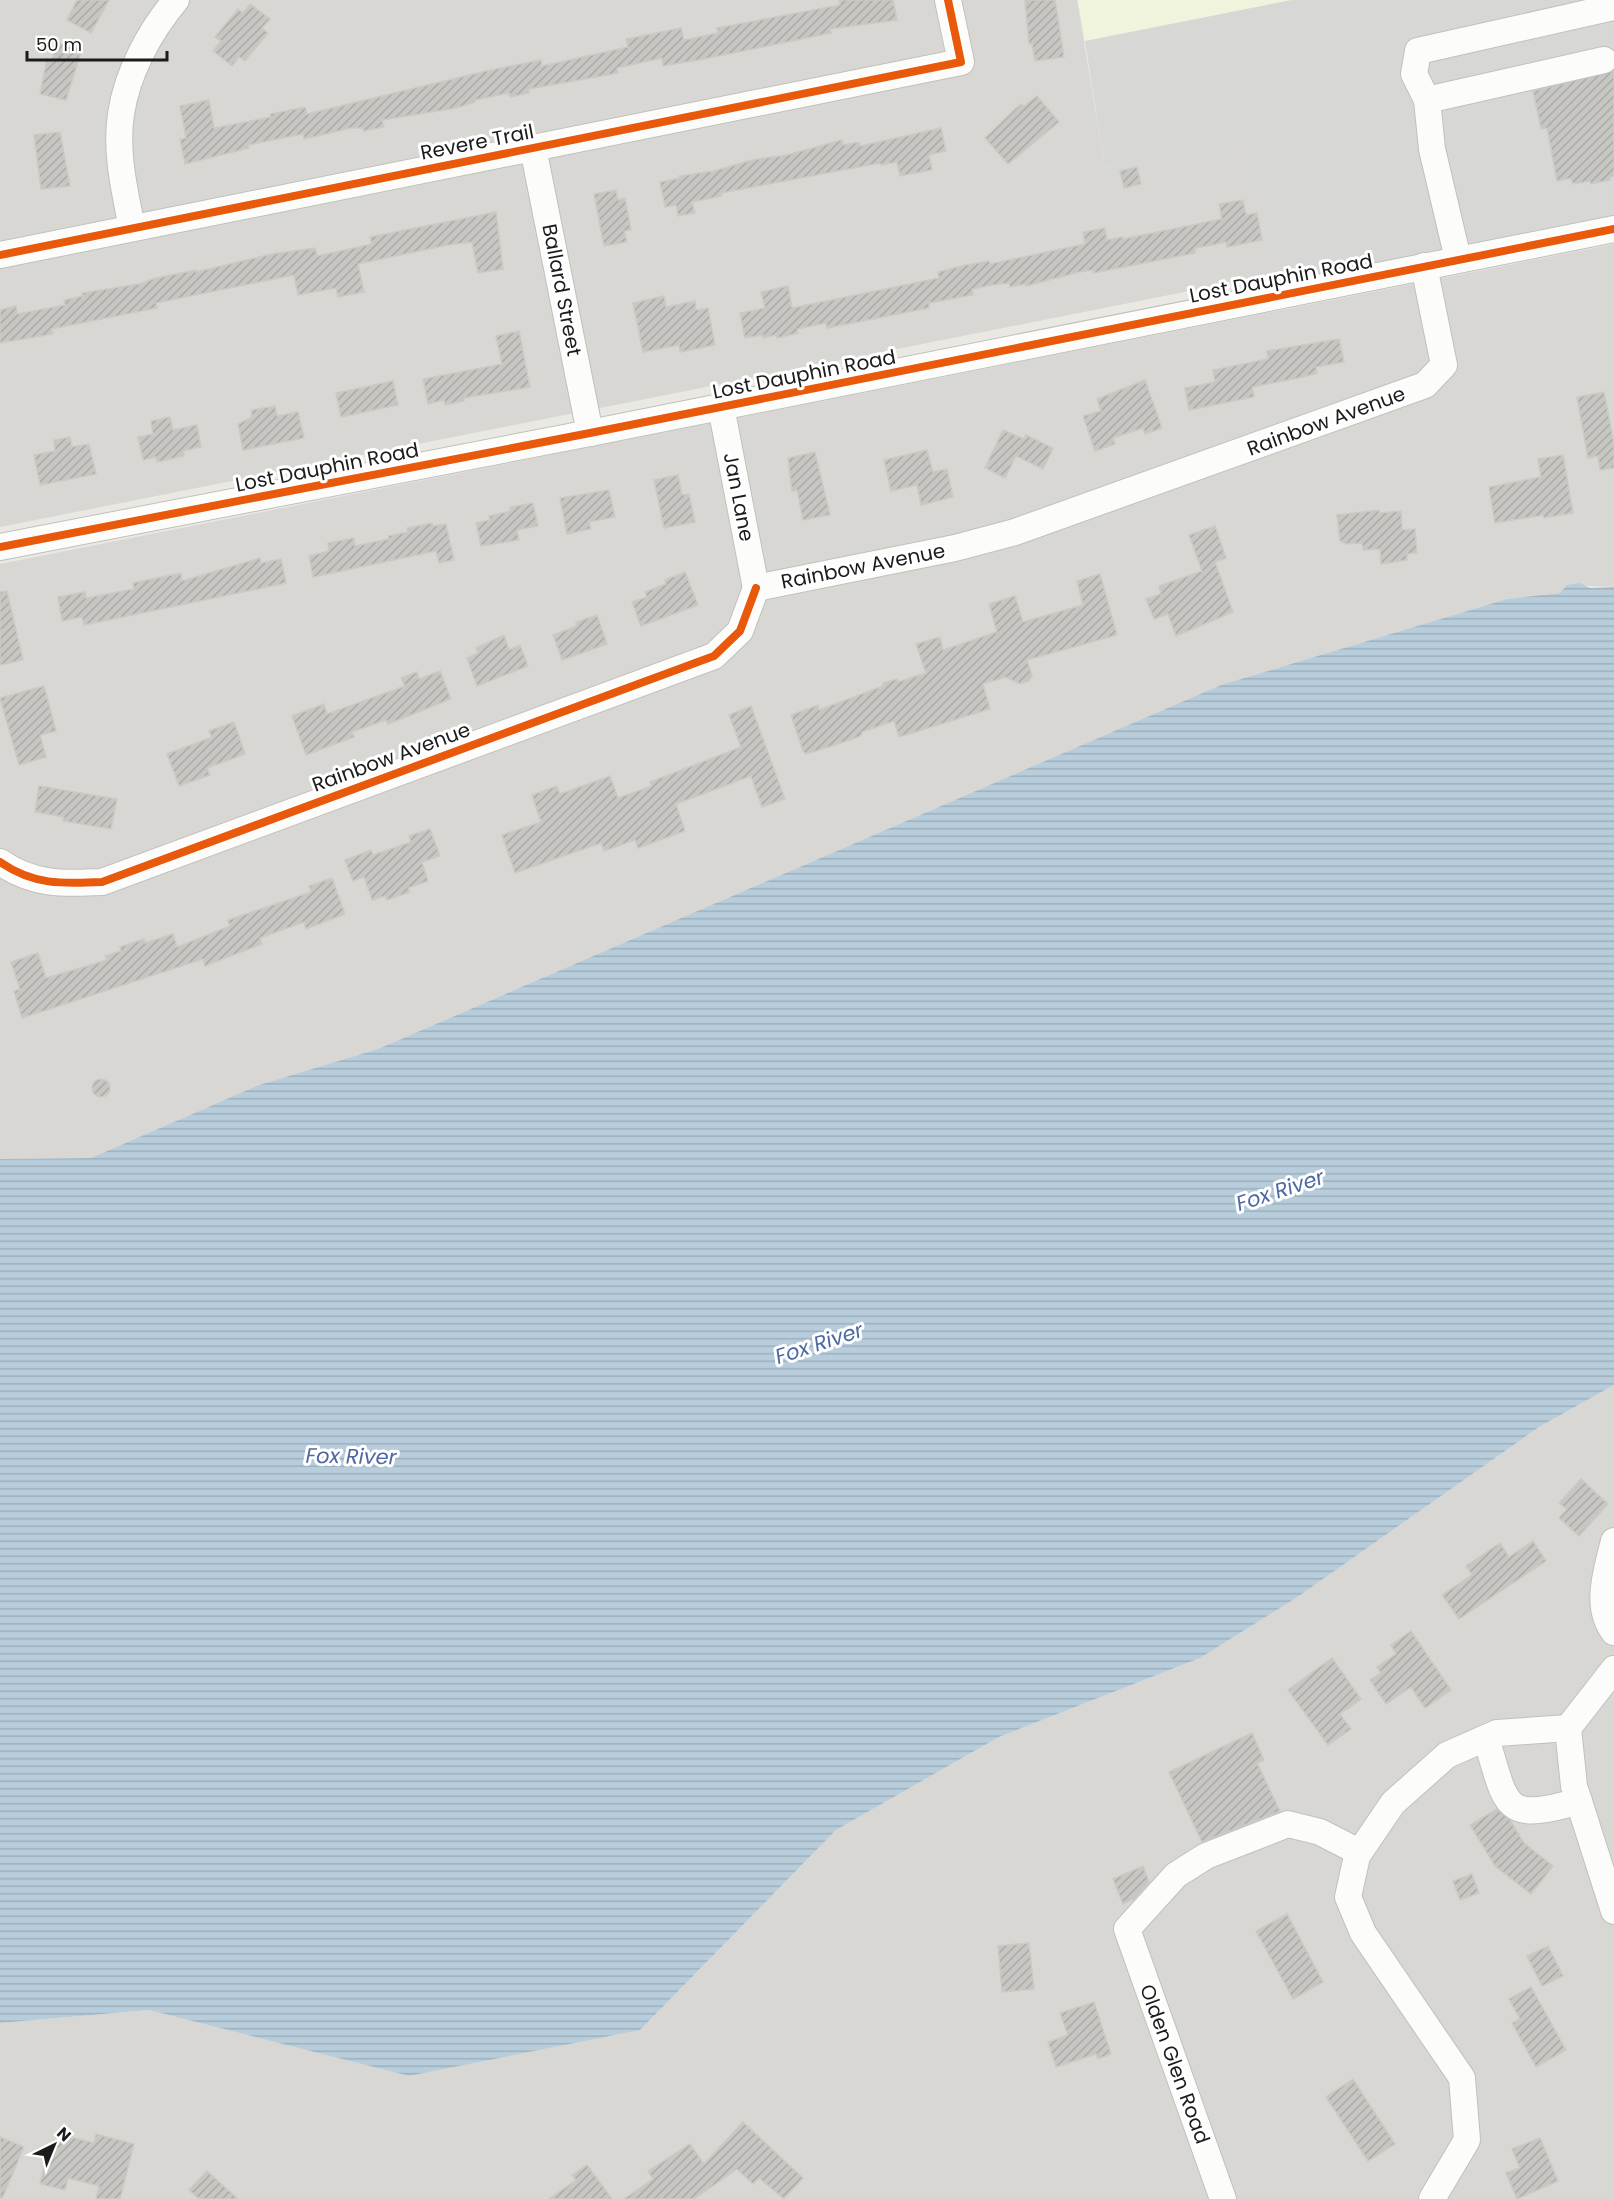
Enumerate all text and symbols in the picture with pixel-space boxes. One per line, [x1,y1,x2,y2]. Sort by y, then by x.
scale bar [27,24,166,62]
text: 50 m [36,32,82,57]
street label: Revere Trail [418,117,536,167]
street label: Ballard Street [535,222,589,358]
street label: Lost Dauphin Road [1187,246,1375,310]
street label: Lost Dauphin Road [710,342,898,406]
street label: Rainbow Avenue [1243,379,1409,463]
street label: Lost Dauphin Road [233,435,421,499]
street label: Jan Lane [717,450,761,544]
street label: Rainbow Avenue [779,536,947,596]
street label: Rainbow Avenue [308,715,474,799]
water label: Fox River [1232,1162,1329,1218]
water label: Fox River [771,1315,868,1371]
water label: Fox River [305,1441,398,1471]
street label: Olden Glen Road [1133,1980,1217,2148]
north arrow [24,2115,84,2175]
text: N [52,2122,76,2147]

